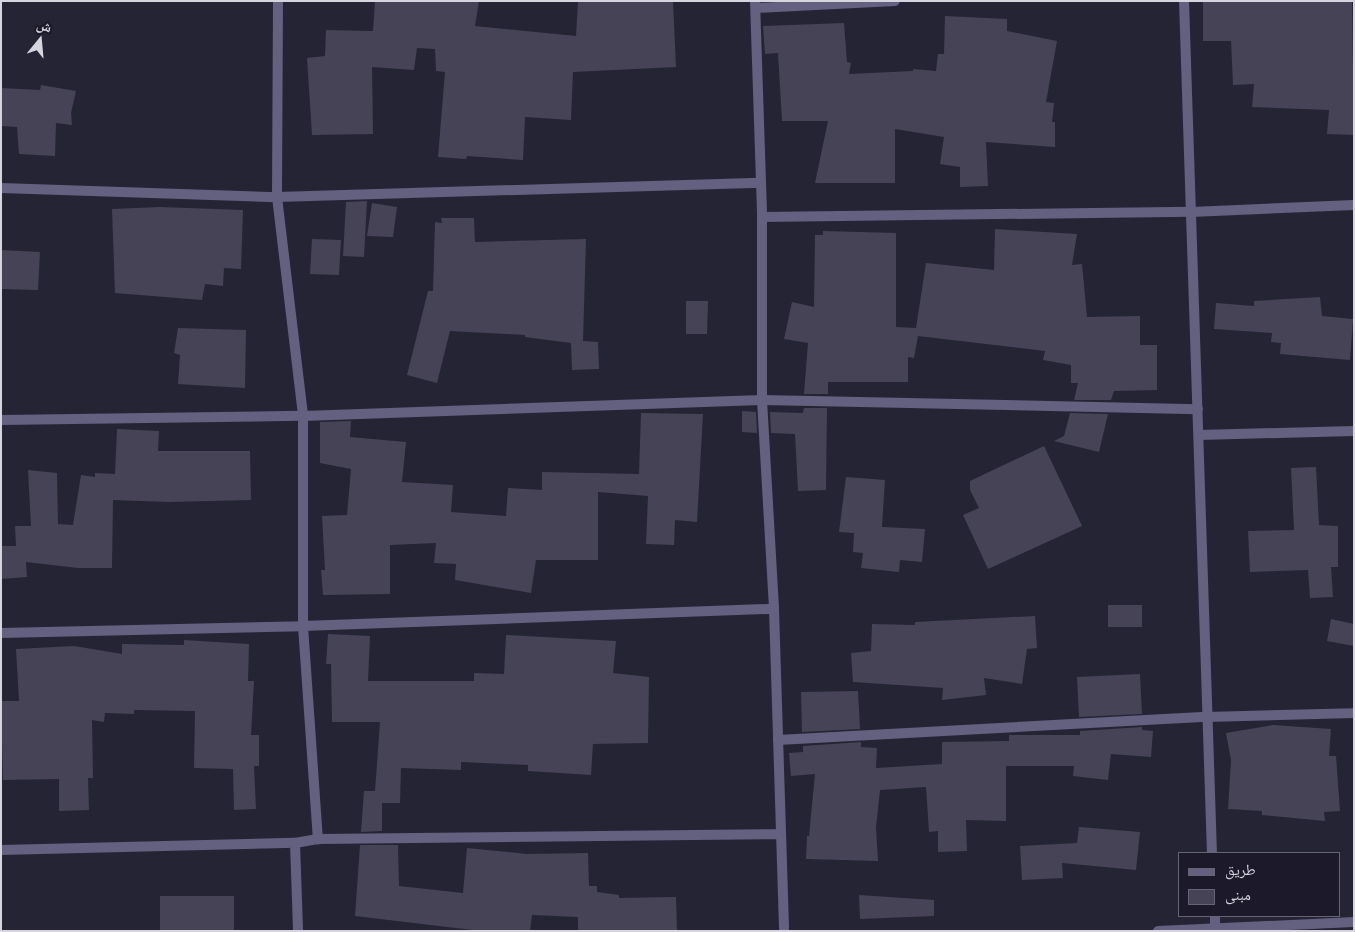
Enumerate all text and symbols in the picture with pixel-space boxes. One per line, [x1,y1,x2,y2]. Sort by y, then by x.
north arrow [15,15,65,65]
text: ش [35,15,54,35]
legend [1178,852,1340,917]
text: طريق [1225,860,1256,879]
text: مبنى [1225,885,1251,904]

